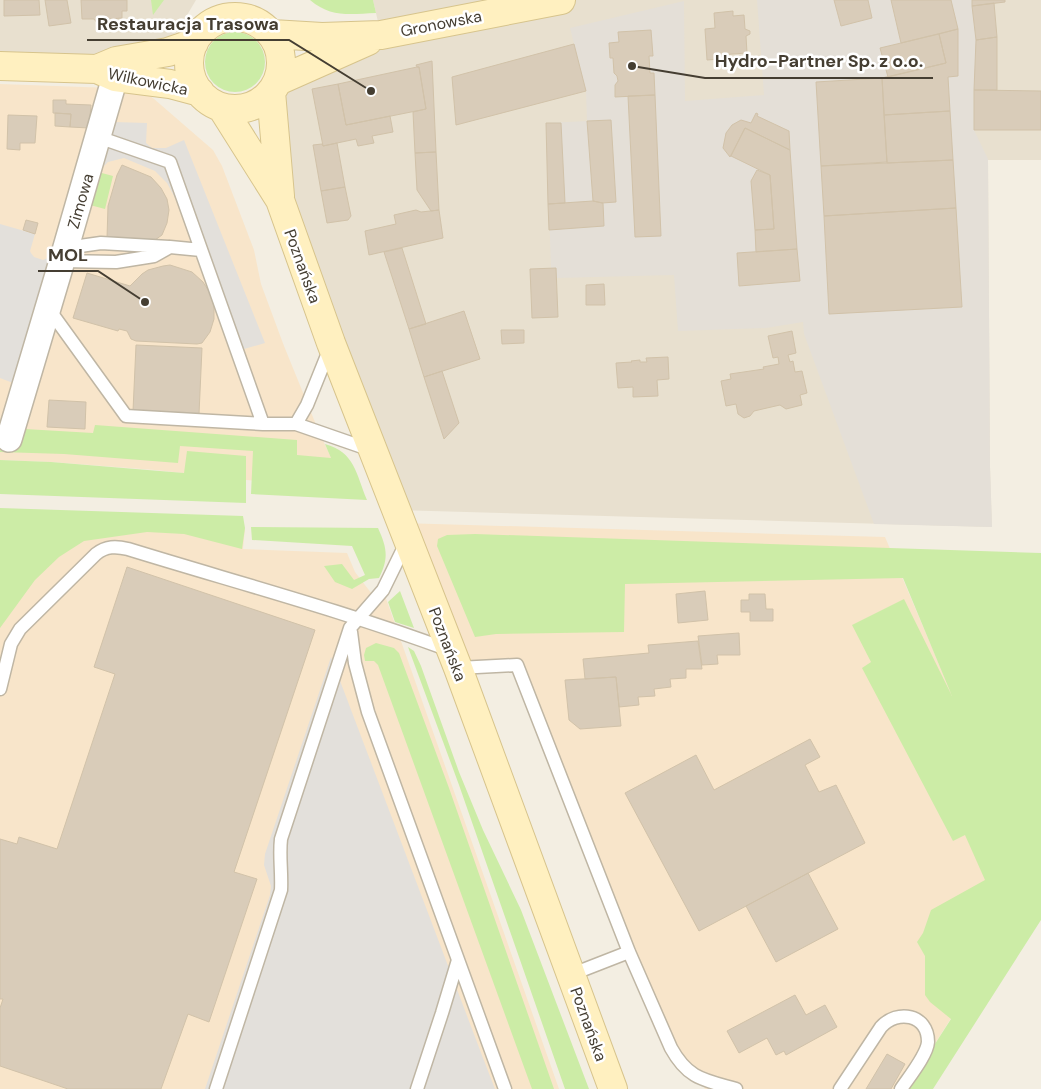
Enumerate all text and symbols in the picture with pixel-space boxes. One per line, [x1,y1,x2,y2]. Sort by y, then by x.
street label: Gronowska [399,5,484,42]
callout: Restauracja Trasowa [87,7,289,40]
text: Restauracja Trasowa [97,12,279,36]
callout: Hydro-Partner Sp. z o.o. [705,45,933,78]
text: Hydro-Partner Sp. z o.o. [715,49,923,73]
street label: Wilkowicka [106,63,190,100]
street label: Zimowa [63,171,98,231]
street label: Poznańska [279,226,326,306]
callout: MOL [38,238,98,271]
text: MOL [48,243,88,267]
street label: Poznańska [424,604,471,684]
street label: Poznańska [565,984,612,1064]

